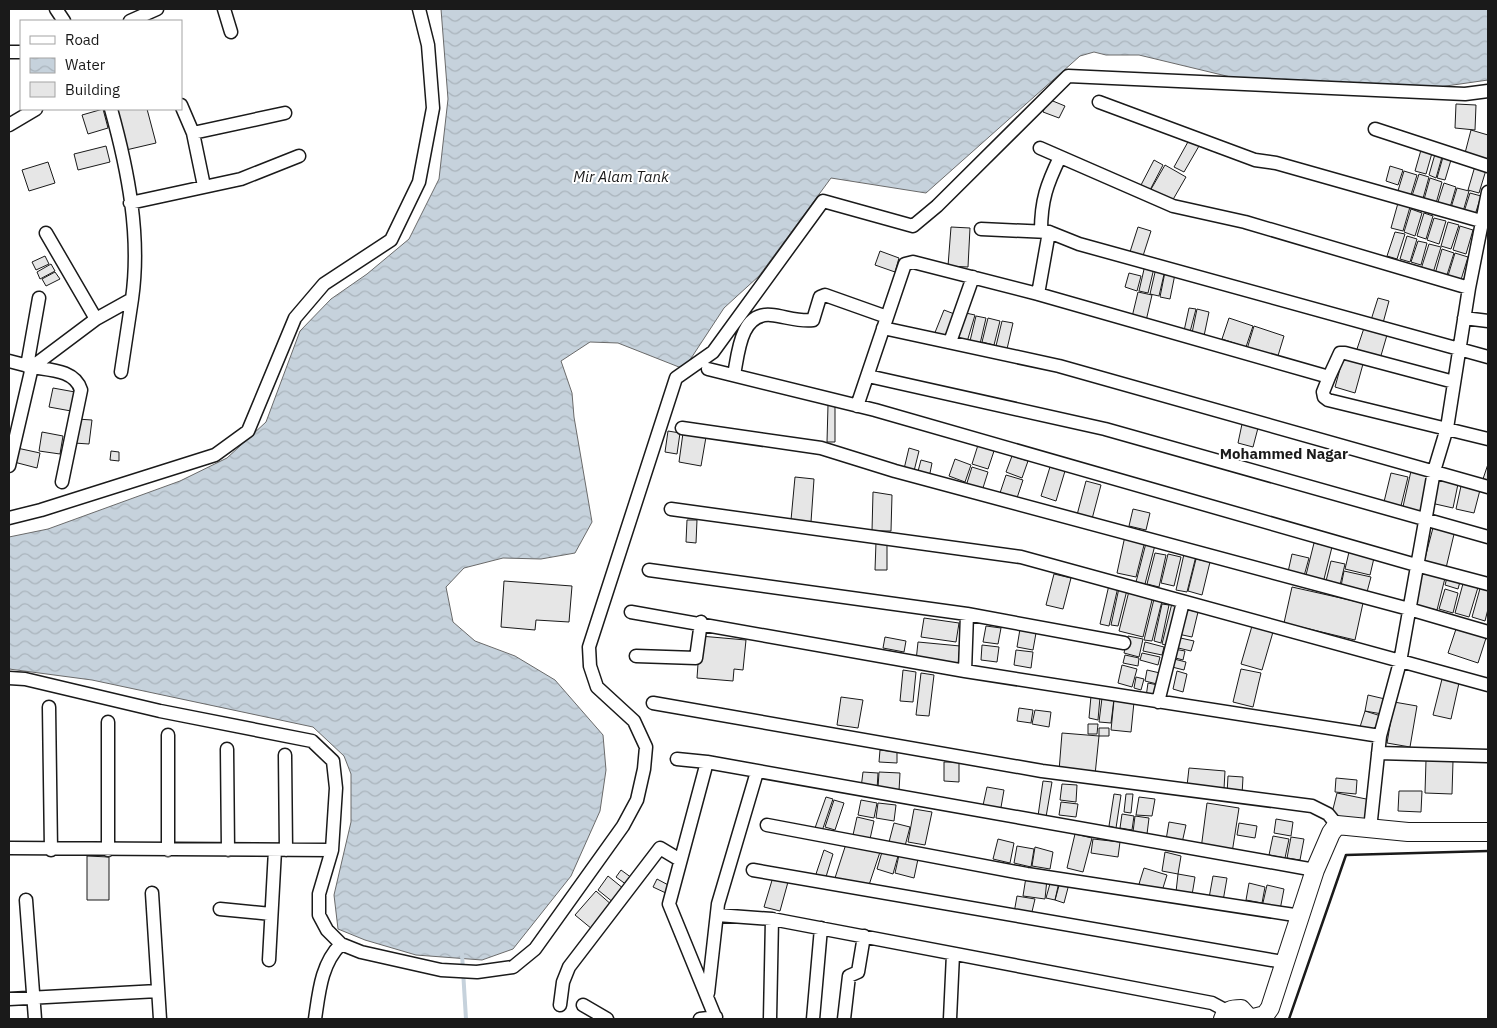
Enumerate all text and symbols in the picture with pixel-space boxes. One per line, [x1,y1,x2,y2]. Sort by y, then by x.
legend [20,20,182,110]
text: Road [65,30,100,49]
text: Water [65,55,106,74]
text: Building [65,80,120,99]
water label: Mir Alam Tank [573,167,669,186]
district label: Mohammed Nagar [1220,444,1348,463]

